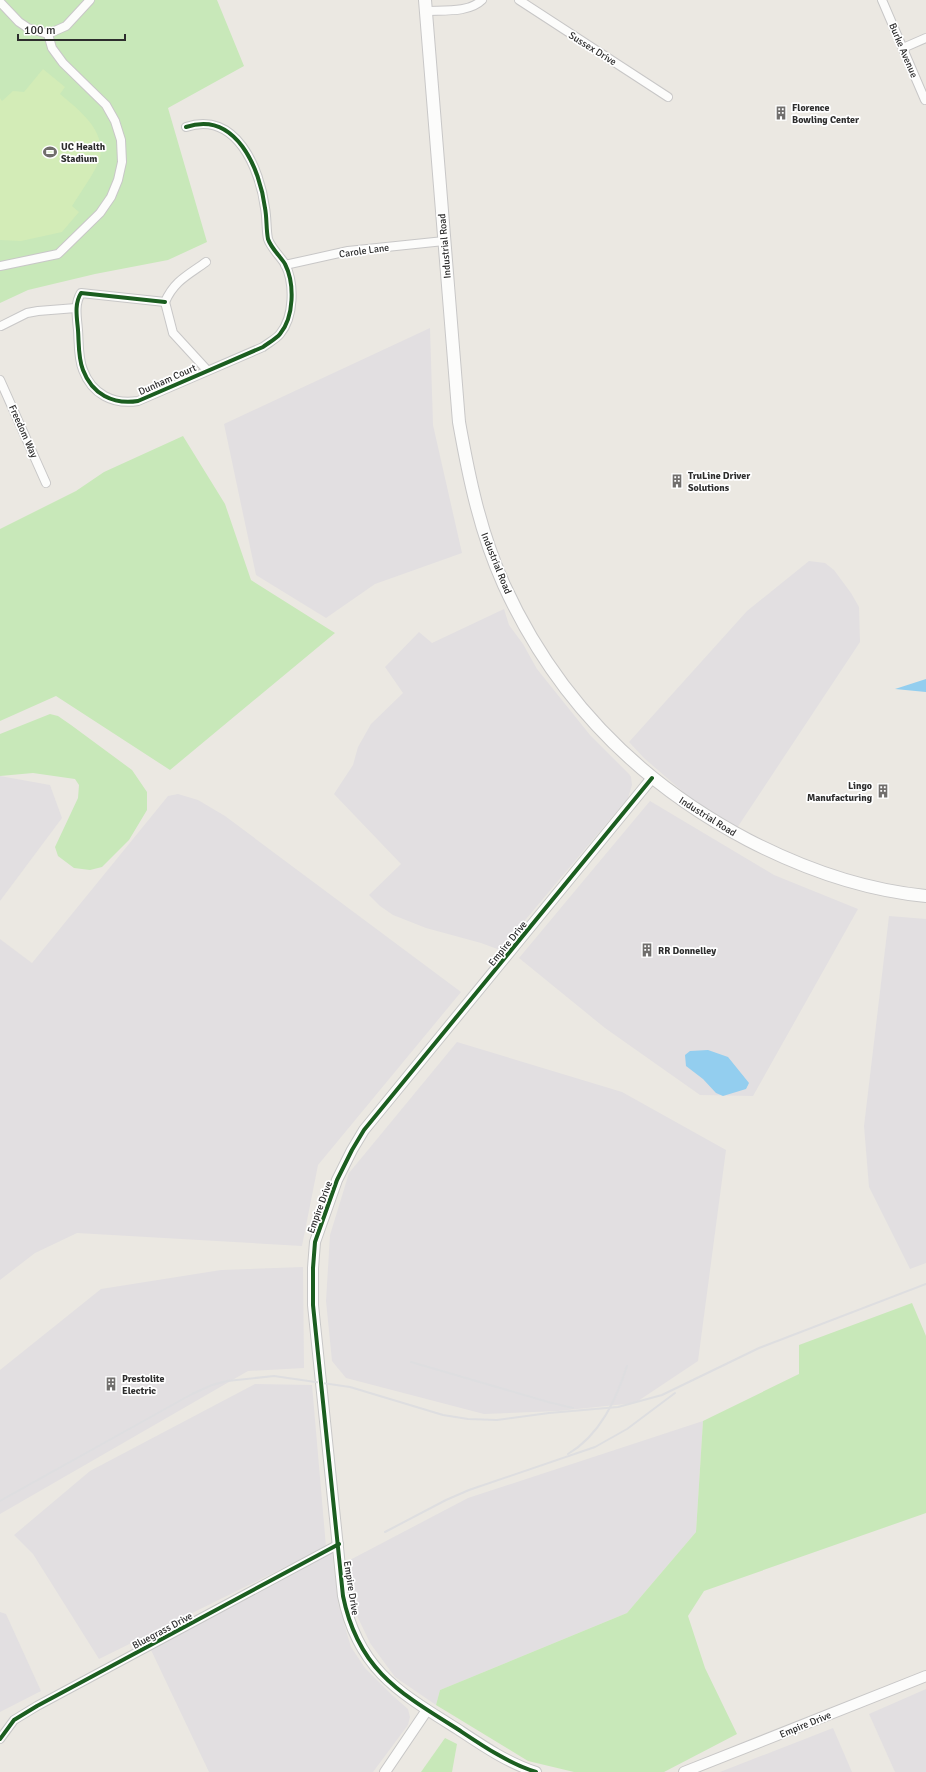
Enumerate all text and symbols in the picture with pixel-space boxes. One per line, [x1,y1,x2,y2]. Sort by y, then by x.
scale bar [18,16,125,42]
street label: Burke Avenue [886,21,920,80]
text: 100 m [24,23,56,38]
street label: Sussex Drive [566,29,619,68]
place label: Florence Bowling Center [792,102,859,126]
building icon: Florence Bowling Center [773,105,789,121]
place label: UC Health Stadium [61,141,106,165]
sports icon: UC Health Stadium [42,144,58,160]
street label: Industrial Road [436,213,454,279]
street label: Carole Lane [338,242,390,260]
street label: Dunham Court [137,362,199,398]
street label: Freedom Way [6,403,40,460]
place label: TruLine Driver Solutions [688,470,750,494]
building icon: TruLine Driver Solutions [669,473,685,489]
street label: Industrial Road [478,531,514,596]
place label: Lingo Manufacturing [807,780,873,804]
building icon: Lingo Manufacturing [875,783,891,799]
street label: Industrial Road [677,794,738,839]
street label: Empire Drive [486,919,530,969]
building icon: RR Donnelley [639,942,655,958]
place label: RR Donnelley [658,945,716,957]
street label: Empire Drive [305,1180,335,1235]
place label: Prestolite Electric [122,1373,164,1397]
building icon: Prestolite Electric [103,1376,119,1392]
street label: Empire Drive [341,1560,361,1616]
street label: Bluegrass Drive [130,1610,195,1652]
street label: Empire Drive [778,1709,833,1741]

